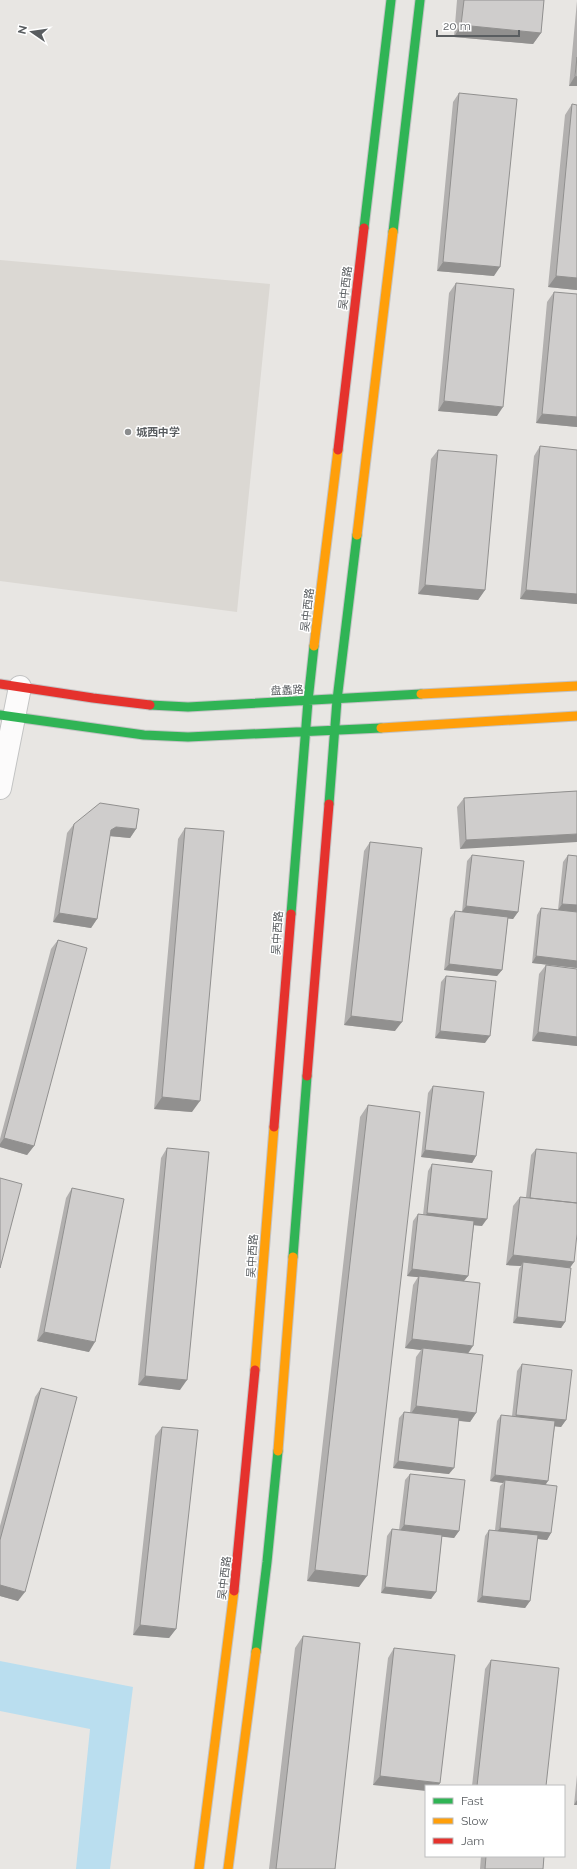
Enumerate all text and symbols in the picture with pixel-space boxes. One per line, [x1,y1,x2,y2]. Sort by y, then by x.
north arrow [12,12,52,52]
scale bar [437,12,519,38]
text: 20 m [443,19,471,33]
text: N [15,24,30,35]
street label: 吴中西路 [336,265,355,311]
place label: 城西中学 [136,426,180,439]
marker: 城西中学 [123,427,133,437]
street label: 吴中西路 [298,587,317,633]
street label: 盘蠡路 [270,683,304,698]
street label: 吴中西路 [269,911,286,955]
street label: 吴中西路 [244,1234,261,1278]
street label: 吴中西路 [215,1555,234,1601]
legend [425,1785,565,1857]
text: Fast [461,1794,484,1808]
text: Slow [461,1814,488,1828]
text: Jam [461,1834,484,1848]

